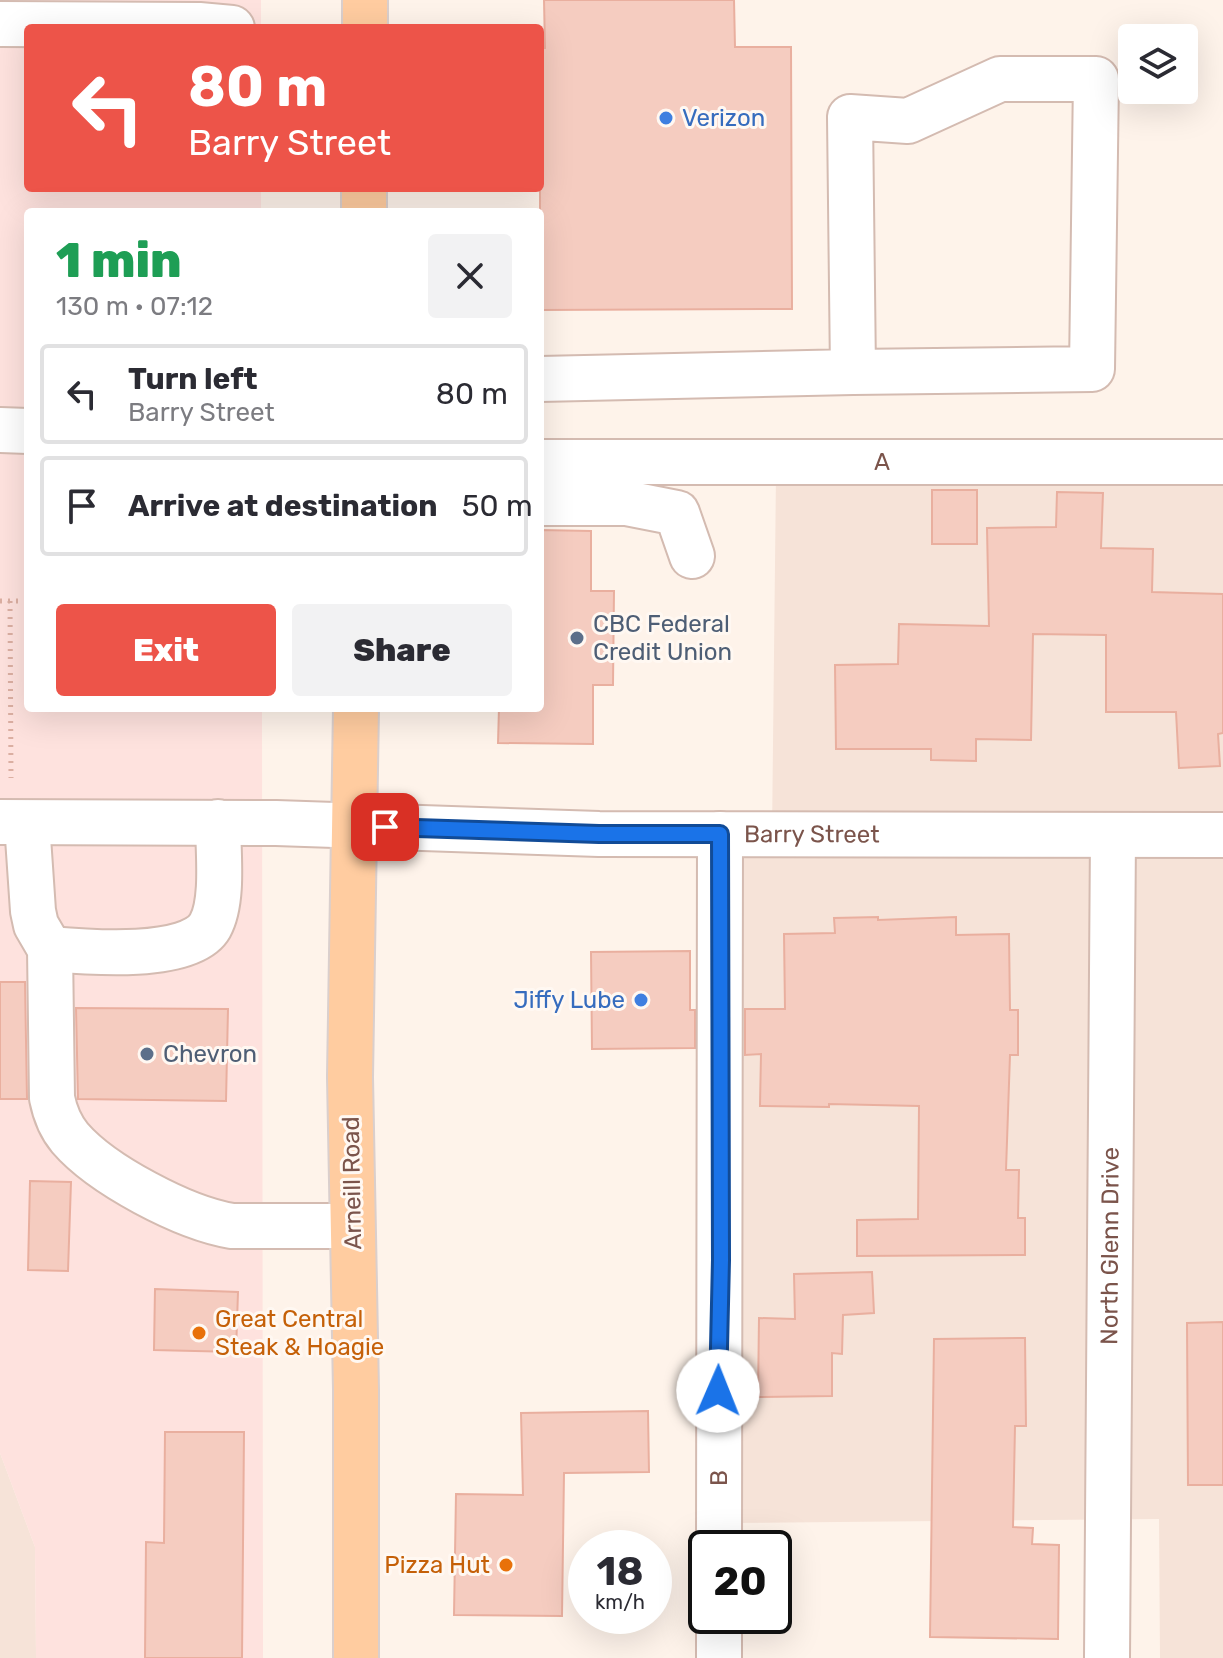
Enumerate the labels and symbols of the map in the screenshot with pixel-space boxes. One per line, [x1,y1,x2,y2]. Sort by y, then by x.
place label: Verizon [682,104,765,132]
marker: Verizon [657,109,675,127]
street label: A [874,448,890,476]
place label: CBC Federal Credit Union [593,610,732,666]
marker: CBC Federal Credit Union [568,629,586,647]
pin [351,793,419,861]
street label: Barry Street [744,820,880,848]
place label: Jiffy Lube [514,986,625,1014]
marker: Jiffy Lube [632,991,650,1009]
place label: Chevron [163,1040,257,1068]
marker: Chevron [138,1045,156,1063]
street label: Arneill Road [337,1116,367,1250]
street label: North Glenn Drive [1095,1147,1125,1345]
place label: Great Central Steak & Hoagie [215,1305,384,1361]
marker: Great Central Steak & Hoagie [190,1324,208,1342]
position arrow [676,1349,760,1433]
street label: B [705,1470,733,1486]
speed limit sign: 20 [688,1530,792,1634]
place label: Pizza Hut [384,1551,490,1579]
marker: Pizza Hut [497,1556,515,1574]

